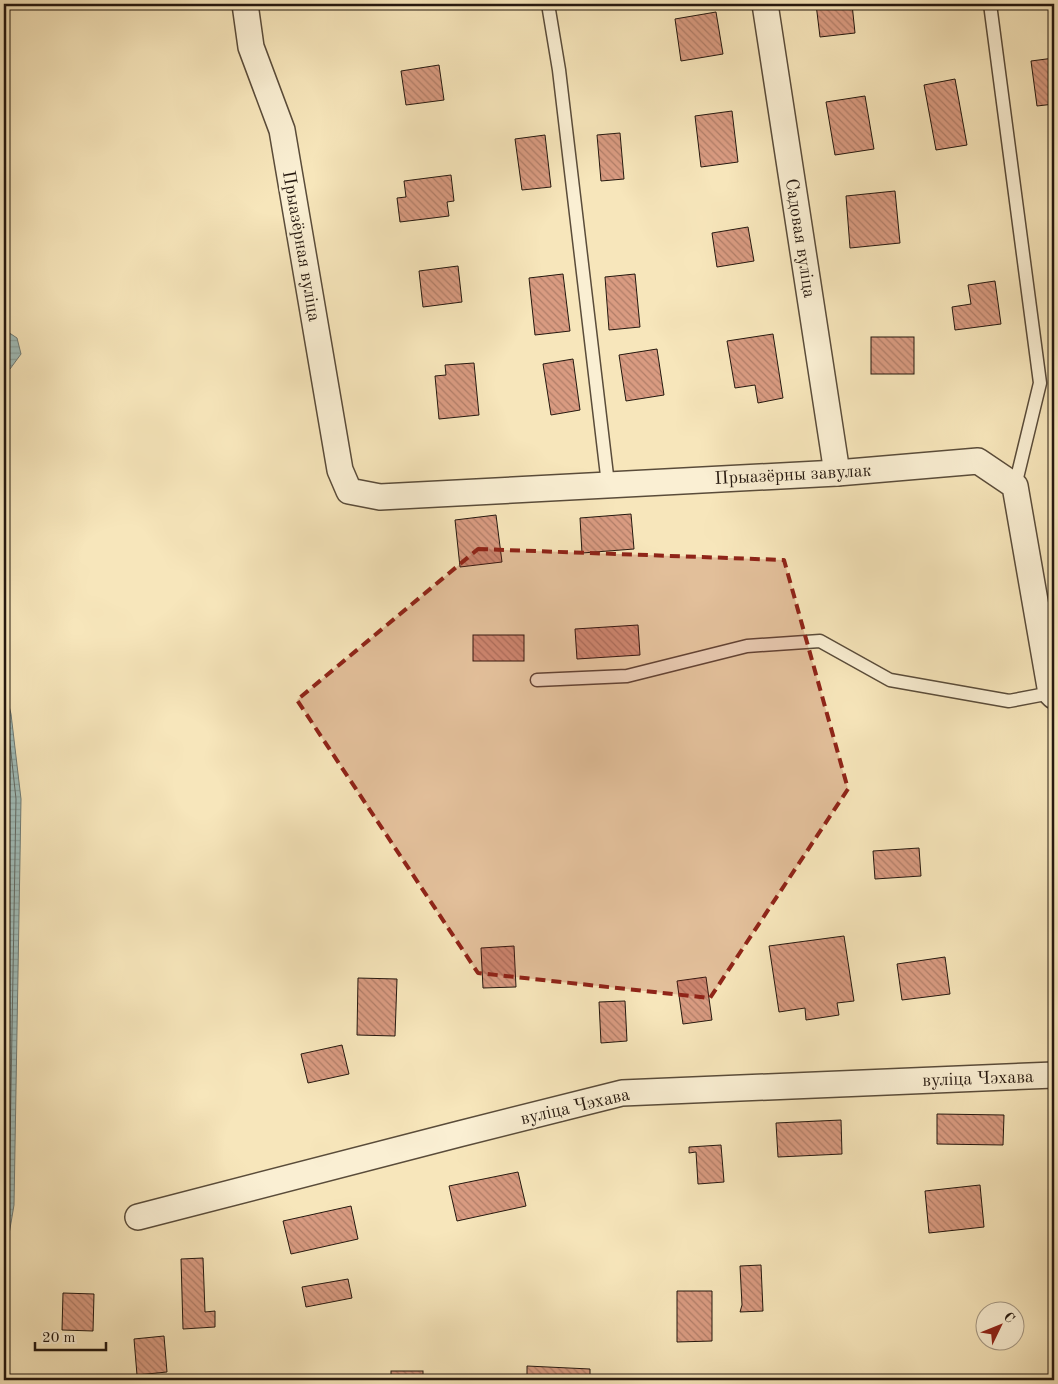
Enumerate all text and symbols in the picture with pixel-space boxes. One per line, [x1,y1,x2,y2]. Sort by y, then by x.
street label: Прыазёрная вуліца [279,169,323,323]
street label: Садовая вуліца [782,177,818,299]
street label: Прыазёрны завулак [714,462,872,488]
street label: вуліца Чэхава [922,1068,1034,1090]
street label: вуліца Чэхава [519,1086,632,1128]
north arrow [976,1302,1026,1352]
text: С [1001,1310,1017,1326]
scale bar [35,1319,106,1351]
text: 20 m [42,1331,76,1346]

